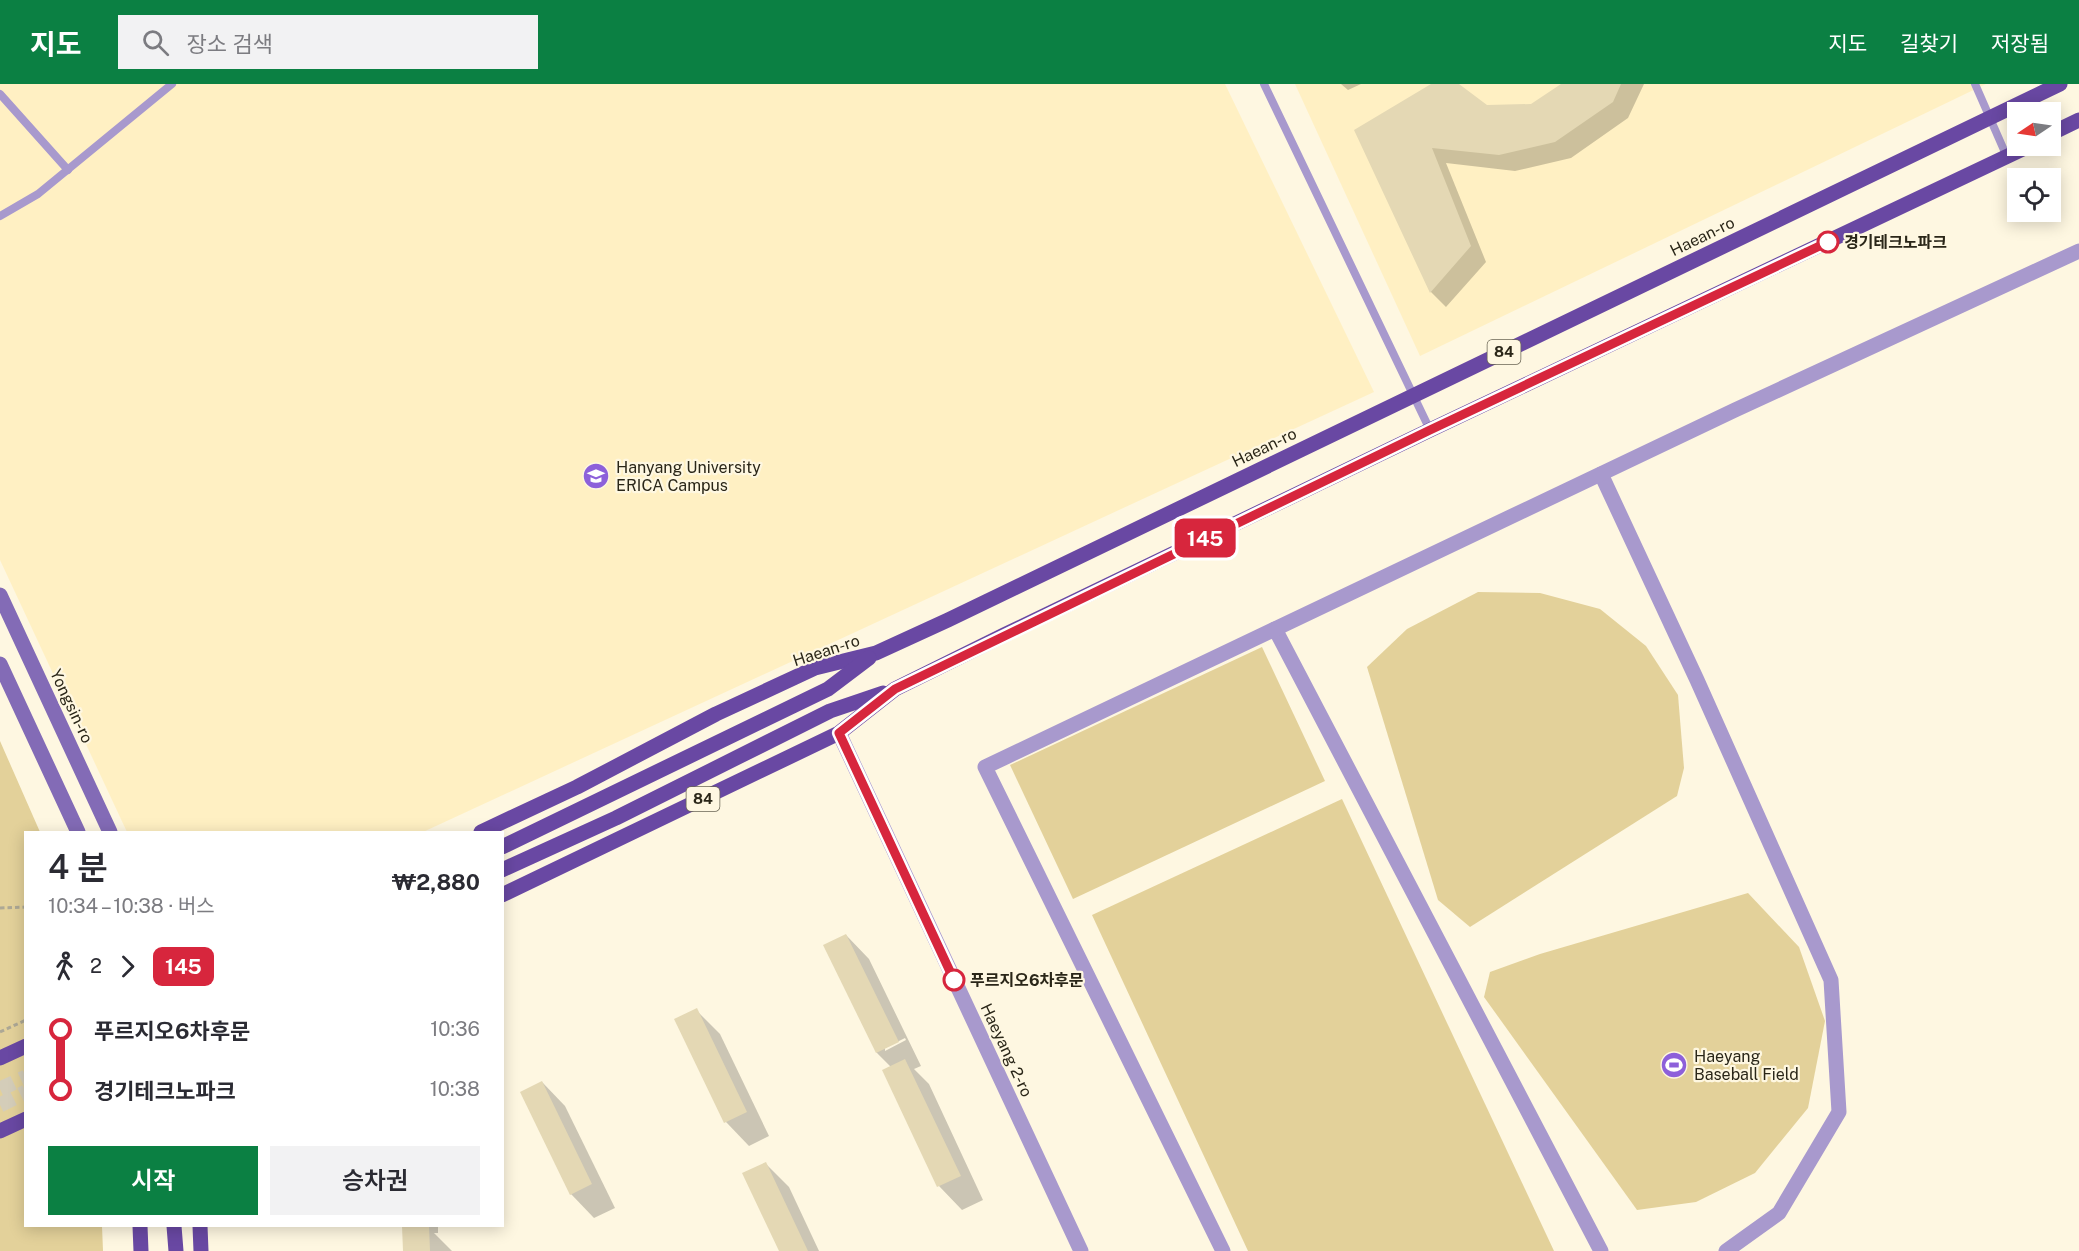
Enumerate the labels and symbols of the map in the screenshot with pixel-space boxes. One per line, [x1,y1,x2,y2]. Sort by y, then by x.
north arrow [2007,102,2061,156]
street label: Haean-ro [1667,213,1738,260]
marker: 경기테크노파크 [1817,231,1839,253]
place label: 경기테크노파크 [1844,233,1947,252]
road number: 84 [1488,340,1520,364]
street label: Haean-ro [1229,424,1300,471]
place label: Hanyang University ERICA Campus [616,458,761,495]
school or university icon: Hanyang University ERICA Campus [581,461,611,491]
line badge: 145 [1170,518,1240,558]
street label: Haean-ro [790,631,862,670]
street label: Yongsin-ro [46,666,97,746]
road number: 84 [686,787,720,811]
marker: 푸르지오6차후문 [943,969,965,991]
place label: 푸르지오6차후문 [970,971,1084,990]
street label: Haeyang 2-ro [977,1000,1037,1100]
place label: Haeyang Baseball Field [1694,1047,1799,1084]
sports icon: Haeyang Baseball Field [1659,1050,1689,1080]

